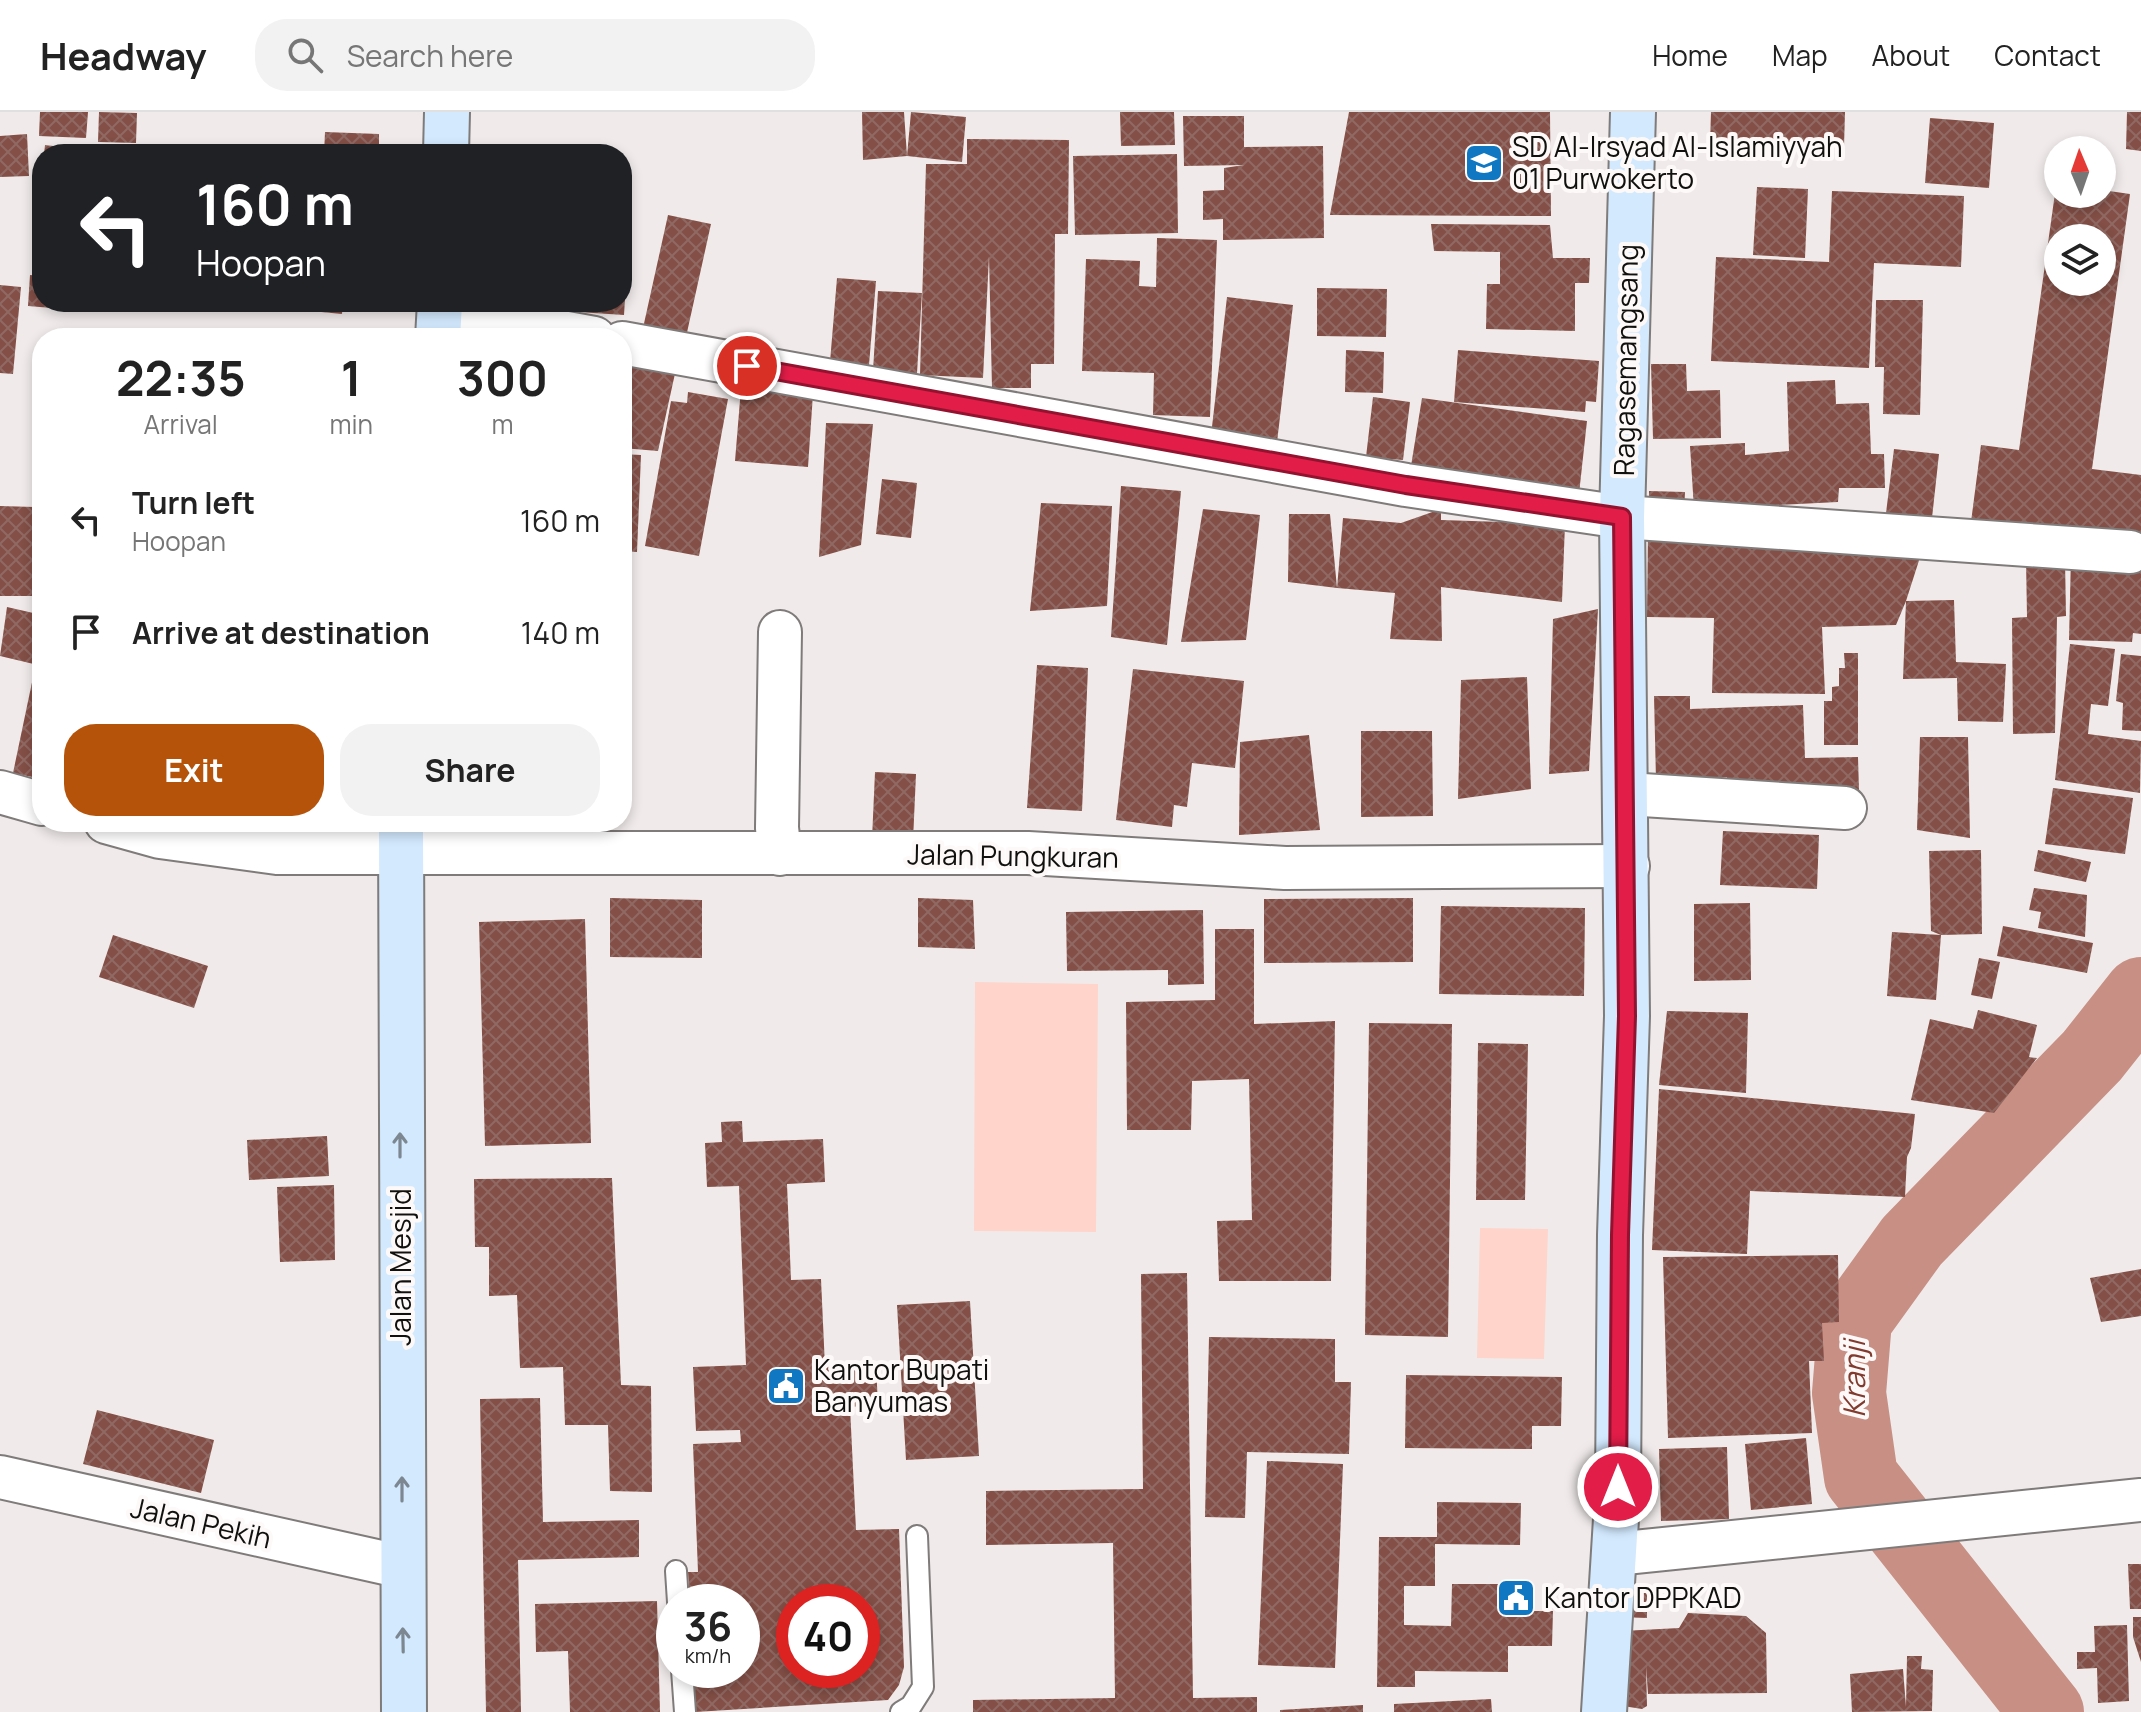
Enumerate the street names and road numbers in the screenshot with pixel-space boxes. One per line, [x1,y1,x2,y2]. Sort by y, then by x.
street label: Ragasemangsang [1604,244,1646,476]
street label: Jalan Pungkuran [907,834,1119,876]
street label: Jalan Mesjid [381,1188,419,1346]
street label: Jalan Pekih [127,1487,275,1557]

